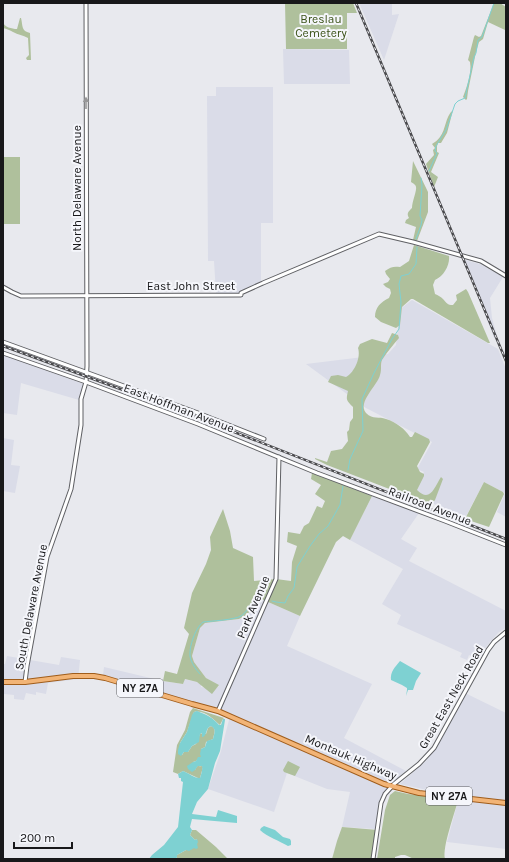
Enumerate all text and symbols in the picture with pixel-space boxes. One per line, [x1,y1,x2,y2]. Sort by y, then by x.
park label: Breslau Cemetery [295,12,347,40]
one-way arrow [83,96,89,109]
street label: North Delaware Avenue [70,125,84,251]
street label: East John Street [147,279,236,293]
street label: East Hoffman Avenue [122,380,236,436]
street label: Railroad Avenue [386,484,474,528]
street label: South Delaware Avenue [12,543,50,671]
street label: Park Avenue [234,574,272,640]
street label: Great East Neck Road [416,643,486,751]
road number: NY 27A [117,679,163,697]
street label: Montauk Highway [303,731,399,783]
road number: NY 27A [426,787,472,805]
scale bar [14,824,72,850]
text: 200 m [20,831,55,845]

